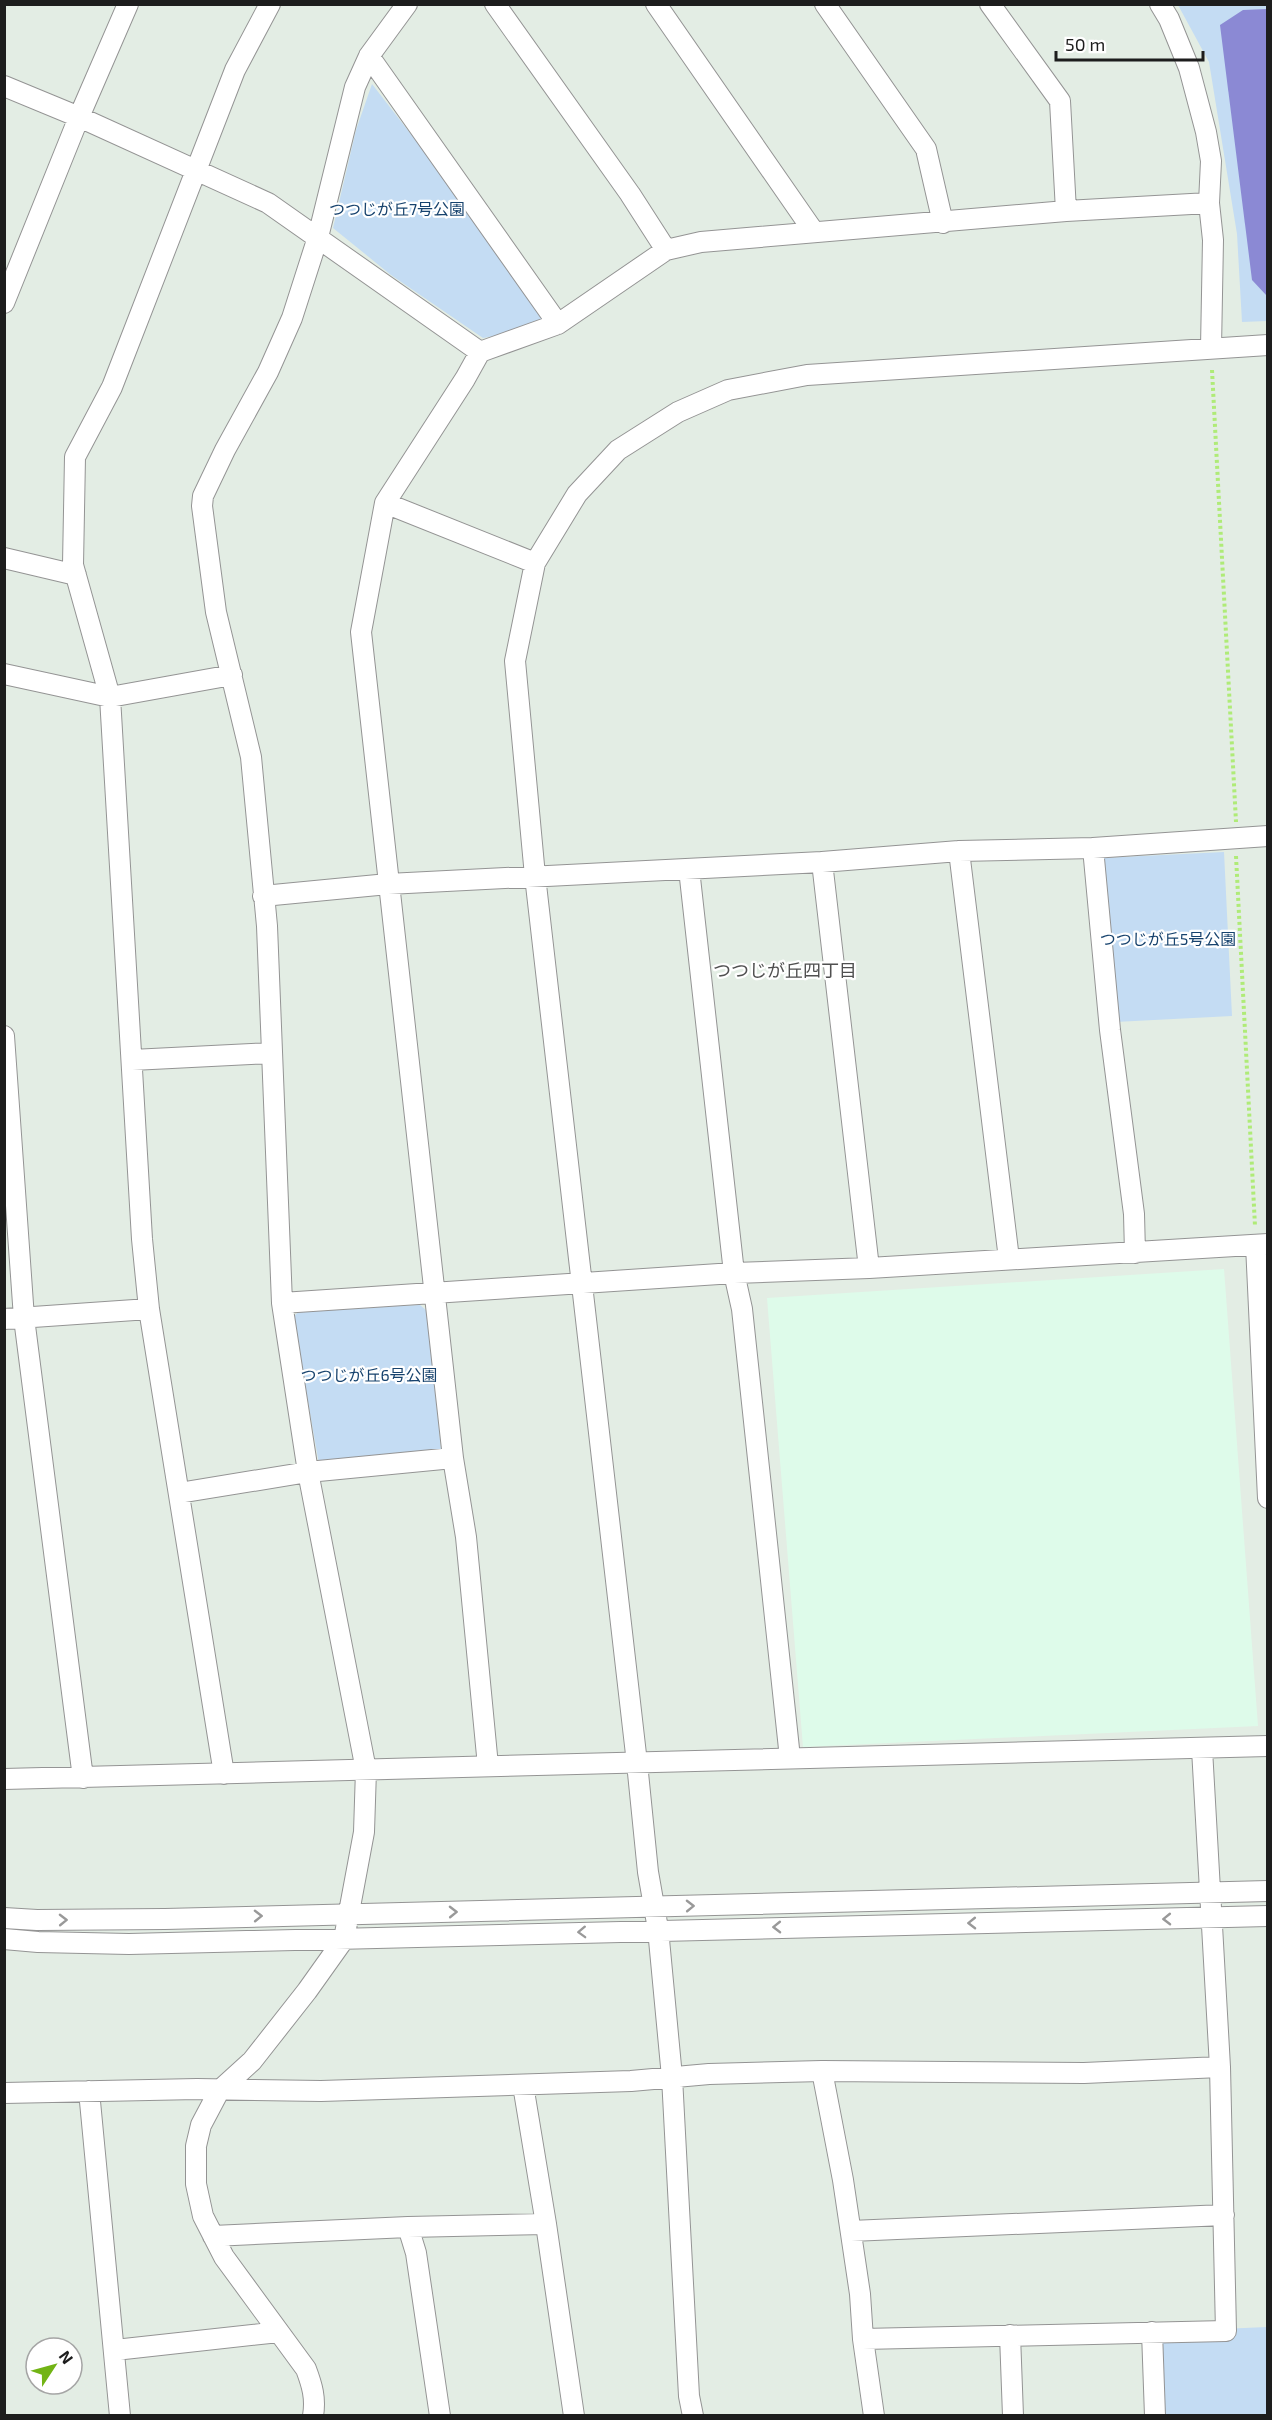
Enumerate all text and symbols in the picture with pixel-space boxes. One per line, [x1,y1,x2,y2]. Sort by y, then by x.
scale bar [1056,24,1203,62]
text: 50 m [1065,33,1105,55]
park label: つつじが丘7号公園 [329,199,465,218]
park label: つつじが丘5号公園 [1100,929,1236,948]
district label: つつじが丘四丁目 [713,959,857,981]
park label: つつじが丘6号公園 [300,1365,438,1384]
one-way arrow [685,1899,694,1912]
one-way arrow [448,1905,457,1918]
one-way arrow [253,1910,262,1923]
one-way arrow [1163,1912,1172,1925]
one-way arrow [58,1914,67,1926]
one-way arrow [968,1916,977,1929]
one-way arrow [773,1921,782,1933]
one-way arrow [578,1925,587,1938]
north arrow [24,2336,84,2396]
text: N [55,2347,78,2367]

